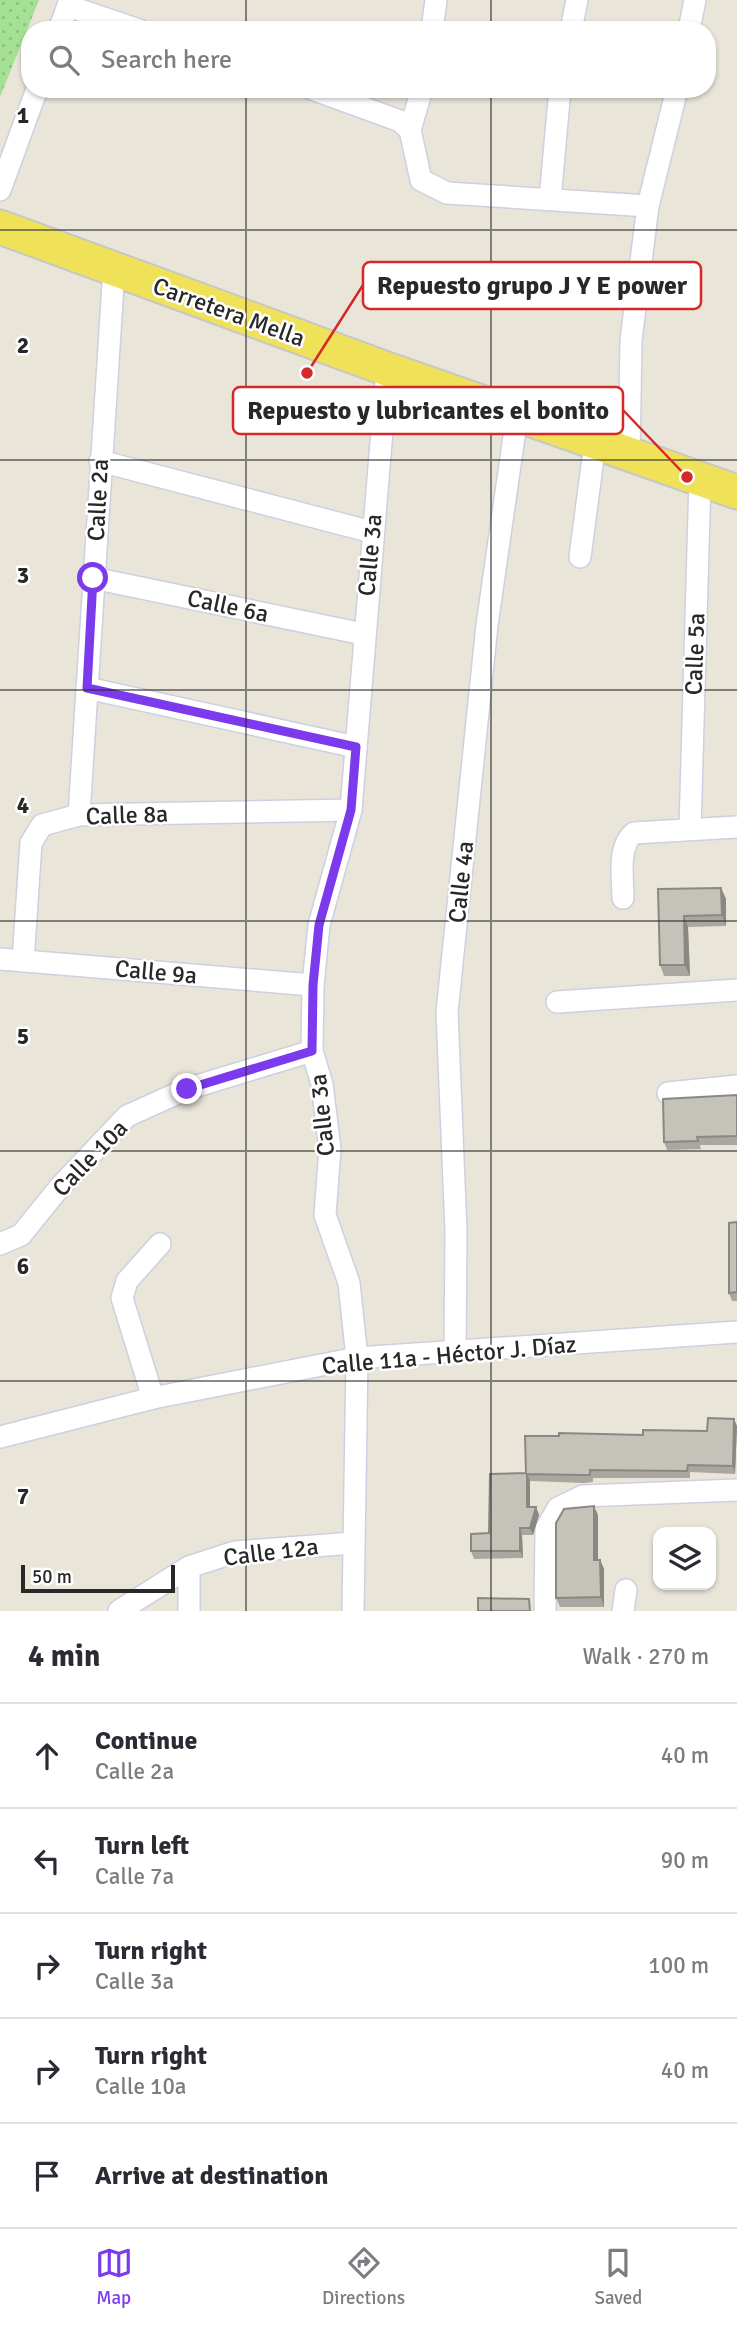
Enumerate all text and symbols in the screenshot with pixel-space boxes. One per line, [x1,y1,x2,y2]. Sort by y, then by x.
search box [21,21,716,98]
icon: search [45,41,83,79]
text: Search here [101,44,232,76]
text: 1 [17,101,29,130]
callout: Repuesto grupo J Y E power [363,262,701,309]
text: Repuesto grupo J Y E power [377,270,688,302]
street label: Carretera Mella [149,271,309,353]
text: 2 [17,331,29,360]
callout: Repuesto y lubricantes el bonito [233,387,623,434]
text: Repuesto y lubricantes el bonito [247,395,609,427]
street label: Calle 2a [81,458,115,542]
street label: Calle 3a [351,513,389,597]
text: 3 [17,561,29,590]
route start [77,562,108,593]
street label: Calle 6a [185,583,271,629]
street label: Calle 5a [679,612,711,696]
text: 4 [17,791,29,820]
street label: Calle 8a [85,799,169,831]
street label: Calle 4a [442,839,480,925]
street label: Calle 9a [114,953,198,991]
text: 5 [17,1022,29,1051]
street label: Calle 3a [303,1072,341,1158]
route end [171,1073,202,1104]
street label: Calle 10a [46,1113,134,1203]
text: 6 [17,1252,29,1281]
street label: Calle 11a - Héctor J. Díaz [320,1329,578,1381]
text: 7 [17,1482,29,1511]
map controls [653,1527,716,1590]
button: layers [653,1527,716,1590]
street label: Calle 12a [222,1531,320,1573]
scale bar [21,1562,175,1594]
text: 50 m [32,1565,72,1589]
text: 4 min [28,1638,100,1675]
text: Walk · 270 m [583,1642,709,1671]
text: Continue [95,1725,197,1757]
icon: ahead [28,1737,66,1775]
text: 40 m [661,1741,709,1770]
text: Calle 2a [95,1757,174,1786]
text: Turn left [95,1830,189,1862]
icon: left [28,1842,66,1880]
text: 90 m [661,1846,709,1875]
text: Calle 7a [95,1862,174,1891]
text: Turn right [95,1935,207,1967]
icon: right [28,1947,66,1985]
text: 100 m [648,1951,709,1980]
text: Calle 3a [95,1967,174,1996]
text: Turn right [95,2040,207,2072]
icon: right [28,2052,66,2090]
text: 40 m [661,2056,709,2085]
text: Calle 10a [95,2072,187,2101]
icon: arrive [28,2157,66,2195]
text: Arrive at destination [95,2160,328,2192]
tab: Map [95,2244,133,2310]
tab: Directions [322,2244,405,2310]
tab: Saved [594,2244,642,2310]

